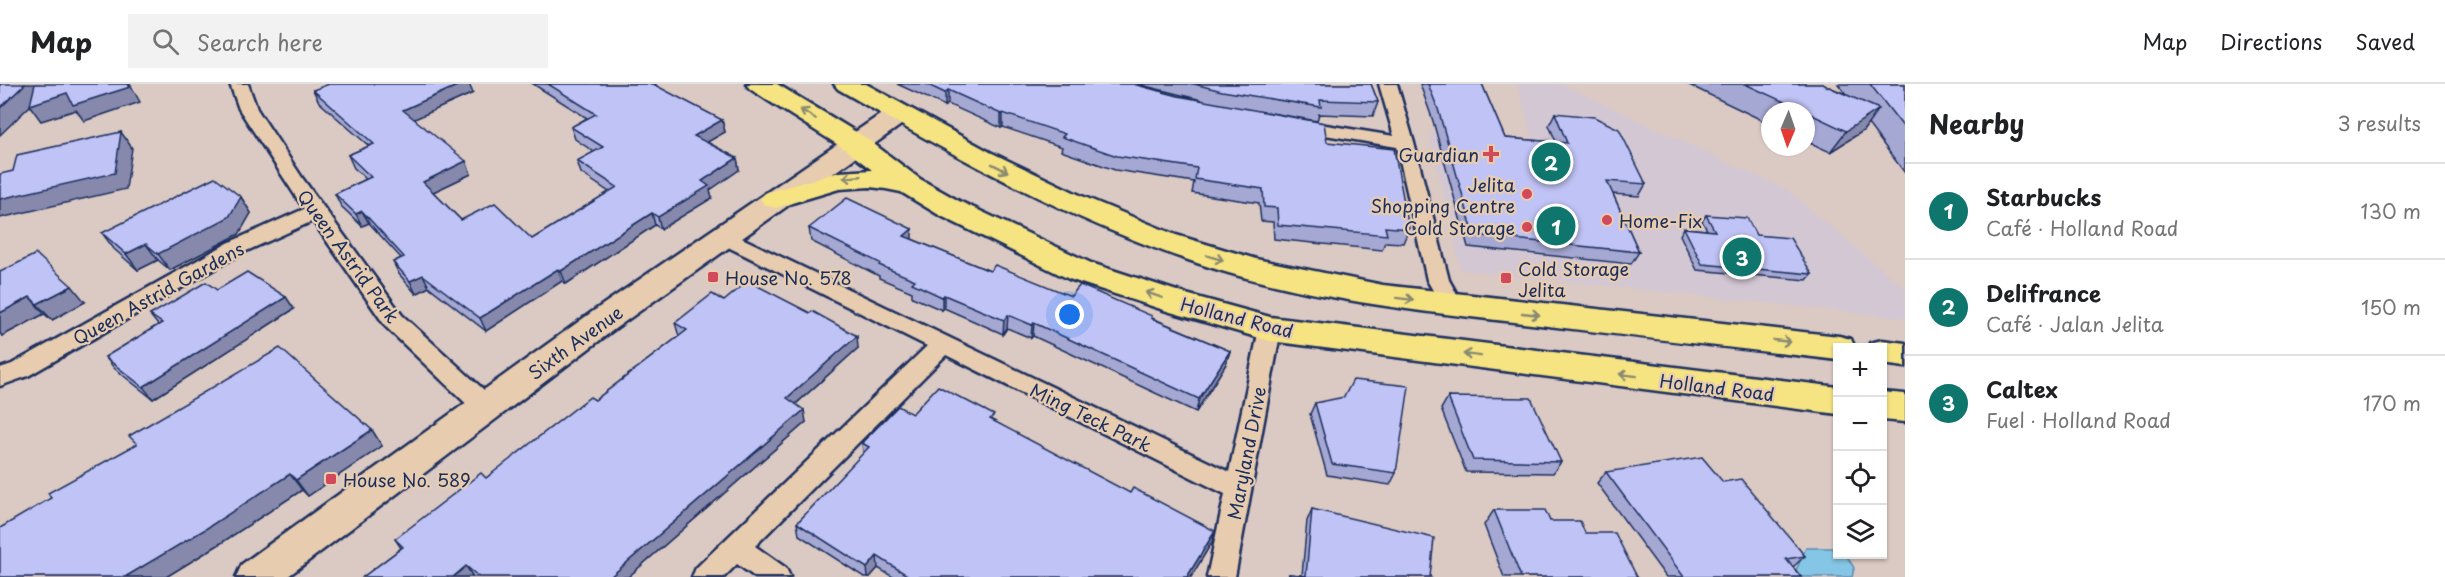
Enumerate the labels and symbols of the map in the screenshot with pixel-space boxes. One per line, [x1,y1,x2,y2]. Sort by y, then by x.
north arrow [1761,102,1815,156]
one-way arrow [800,108,817,120]
pin: 2 [1532,140,1570,184]
place label: Guardian [1398,141,1479,168]
marker: Guardian [1484,147,1498,161]
one-way arrow [991,163,1009,174]
place label: Jelita Shopping Centre [1370,171,1516,219]
one-way arrow [843,172,863,183]
street label: Queen Astrid Park [291,184,407,328]
marker: Jelita Shopping Centre [1520,187,1534,201]
pin: 1 [1536,204,1576,248]
place label: Home-Fix [1619,207,1702,234]
marker: Home-Fix [1600,213,1614,227]
place label: Cold Storage [1404,214,1515,241]
marker: Cold Storage [1520,220,1534,234]
pin: 3 [1722,234,1762,279]
street label: Queen Astrid Gardens [68,235,248,351]
one-way arrow [1205,253,1224,264]
place label: Cold Storage Jelita [1518,255,1629,303]
place label: House No. 578 [725,264,852,291]
marker: House No. 578 [706,270,720,284]
marker: Cold Storage Jelita [1499,271,1513,285]
one-way arrow [1145,289,1164,300]
street label: Holland Road [1178,290,1296,344]
one-way arrow [1395,294,1415,305]
street label: Sixth Avenue [522,298,628,386]
your location [1055,300,1084,329]
one-way arrow [1521,308,1541,319]
one-way arrow [1771,336,1791,347]
one-way arrow [1463,350,1483,361]
street label: Holland Road [1658,367,1776,407]
one-way arrow [1619,370,1639,381]
street label: Ming Teck Park [1026,376,1157,458]
street label: Maryland Drive [1220,384,1272,522]
place label: House No. 589 [343,466,471,493]
marker: House No. 589 [324,472,338,486]

